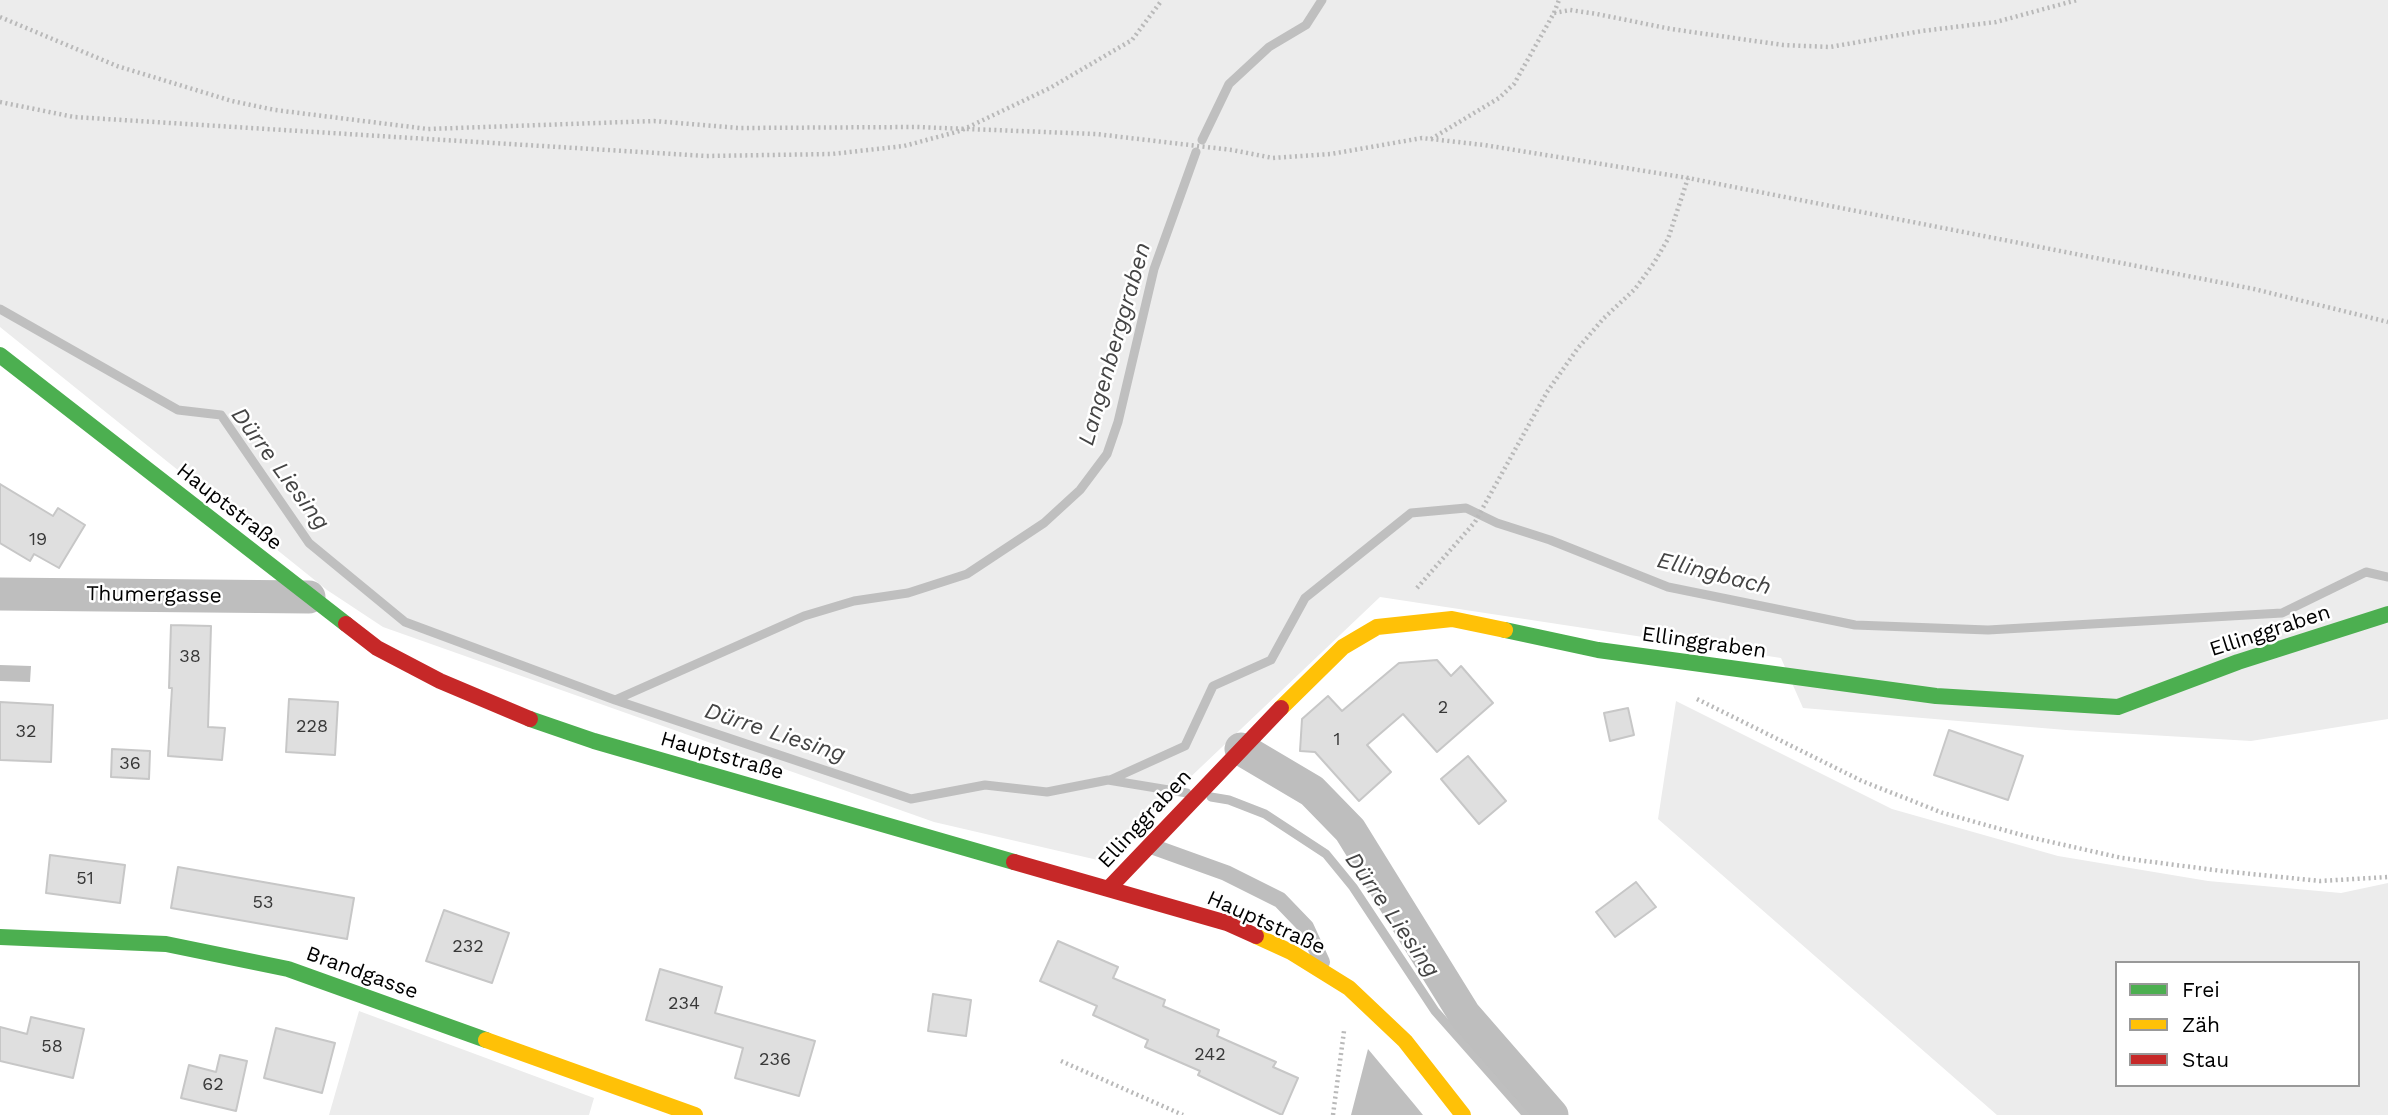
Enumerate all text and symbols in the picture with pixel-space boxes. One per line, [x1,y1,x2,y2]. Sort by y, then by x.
water label: Langenberggraben [1073,239,1157,449]
water label: Dürre Liesing [225,402,335,536]
street label: Hauptstraße [171,458,287,556]
house number: 19 [29,529,47,551]
water label: Ellingbach [1654,546,1774,602]
street label: Thumergasse [86,581,222,609]
street label: Ellinggraben [2206,600,2334,662]
street label: Ellinggraben [1640,622,1768,664]
house number: 38 [179,646,201,668]
water label: Dürre Liesing [701,697,849,769]
house number: 2 [1438,697,1448,719]
house number: 228 [296,716,328,738]
house number: 32 [16,721,36,743]
street label: Hauptstraße [657,726,787,786]
house number: 1 [1333,729,1341,751]
house number: 36 [119,753,141,775]
street label: Ellinggraben [1093,764,1197,874]
water label: Dürre Liesing [1339,847,1445,983]
house number: 51 [76,868,94,890]
street label: Hauptstraße [1203,886,1329,960]
house number: 53 [253,892,273,914]
house number: 232 [452,936,484,958]
street label: Brandgasse [303,941,421,1005]
legend [2115,961,2360,1087]
text: Frei [2182,977,2220,1002]
house number: 234 [668,993,700,1015]
text: Zäh [2182,1012,2220,1037]
house number: 58 [41,1036,63,1058]
house number: 242 [1194,1044,1226,1066]
text: Stau [2182,1047,2229,1072]
house number: 236 [759,1049,791,1071]
house number: 62 [202,1074,224,1096]

